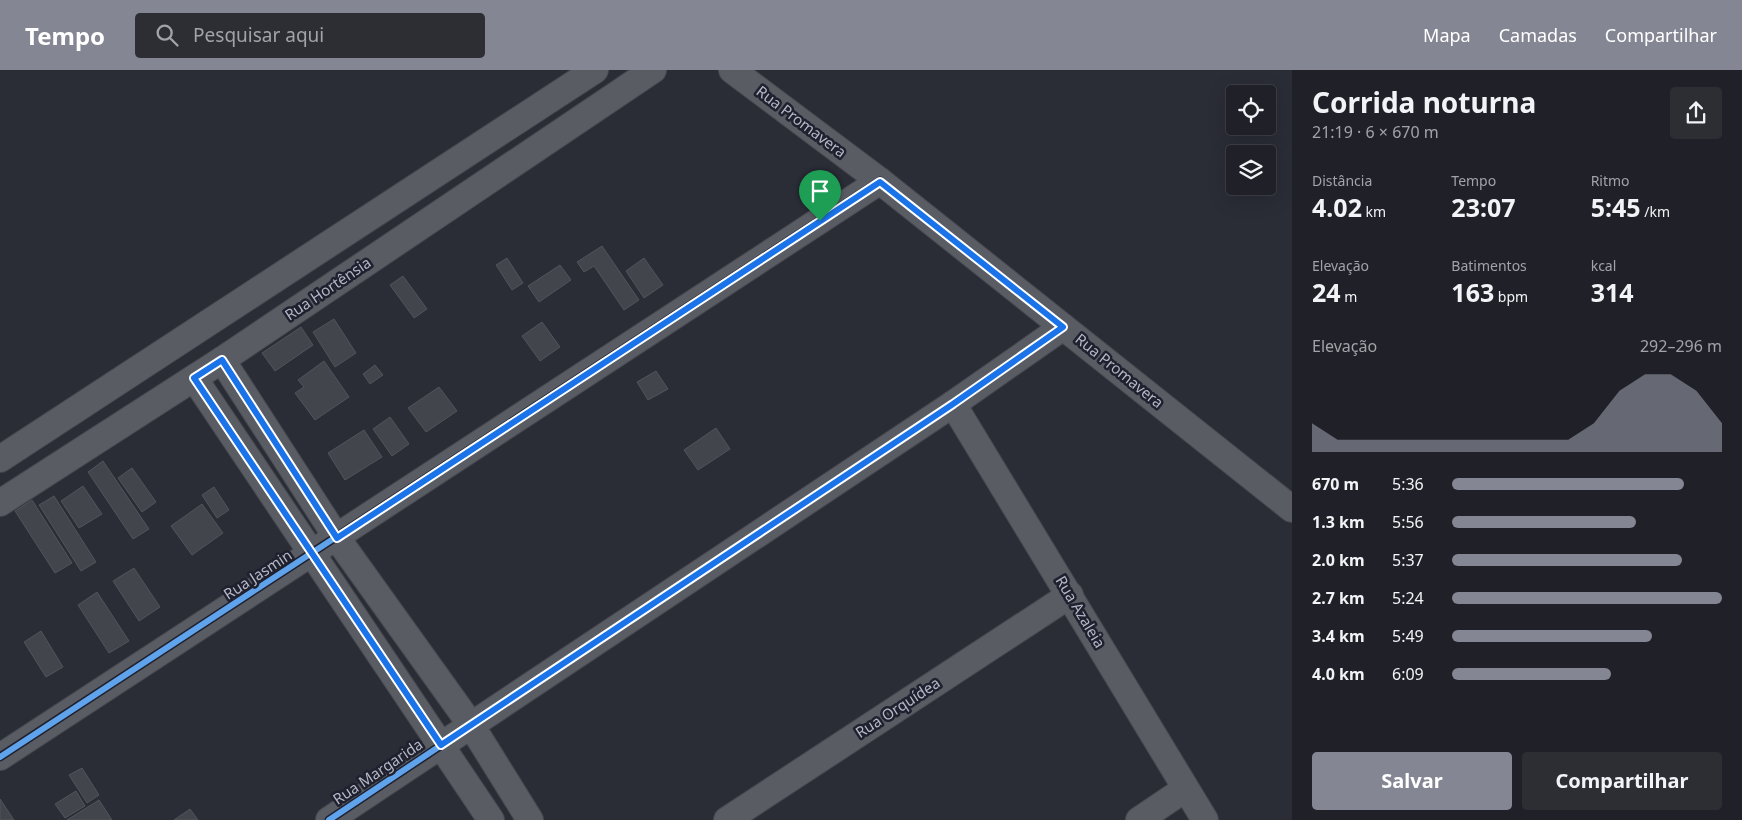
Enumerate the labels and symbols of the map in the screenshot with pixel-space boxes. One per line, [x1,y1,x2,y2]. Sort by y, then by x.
street label: Rua Promavera [753,81,851,162]
pin [799,170,841,221]
street label: Rua Hortênsia [280,252,374,324]
street label: Rua Promavera [1071,329,1168,412]
street label: Rua Jasmin [219,545,296,604]
street label: Rua Azaleia [1052,572,1110,651]
street label: Rua Orquídea [851,672,944,742]
street label: Rua Margarida [329,734,426,809]

